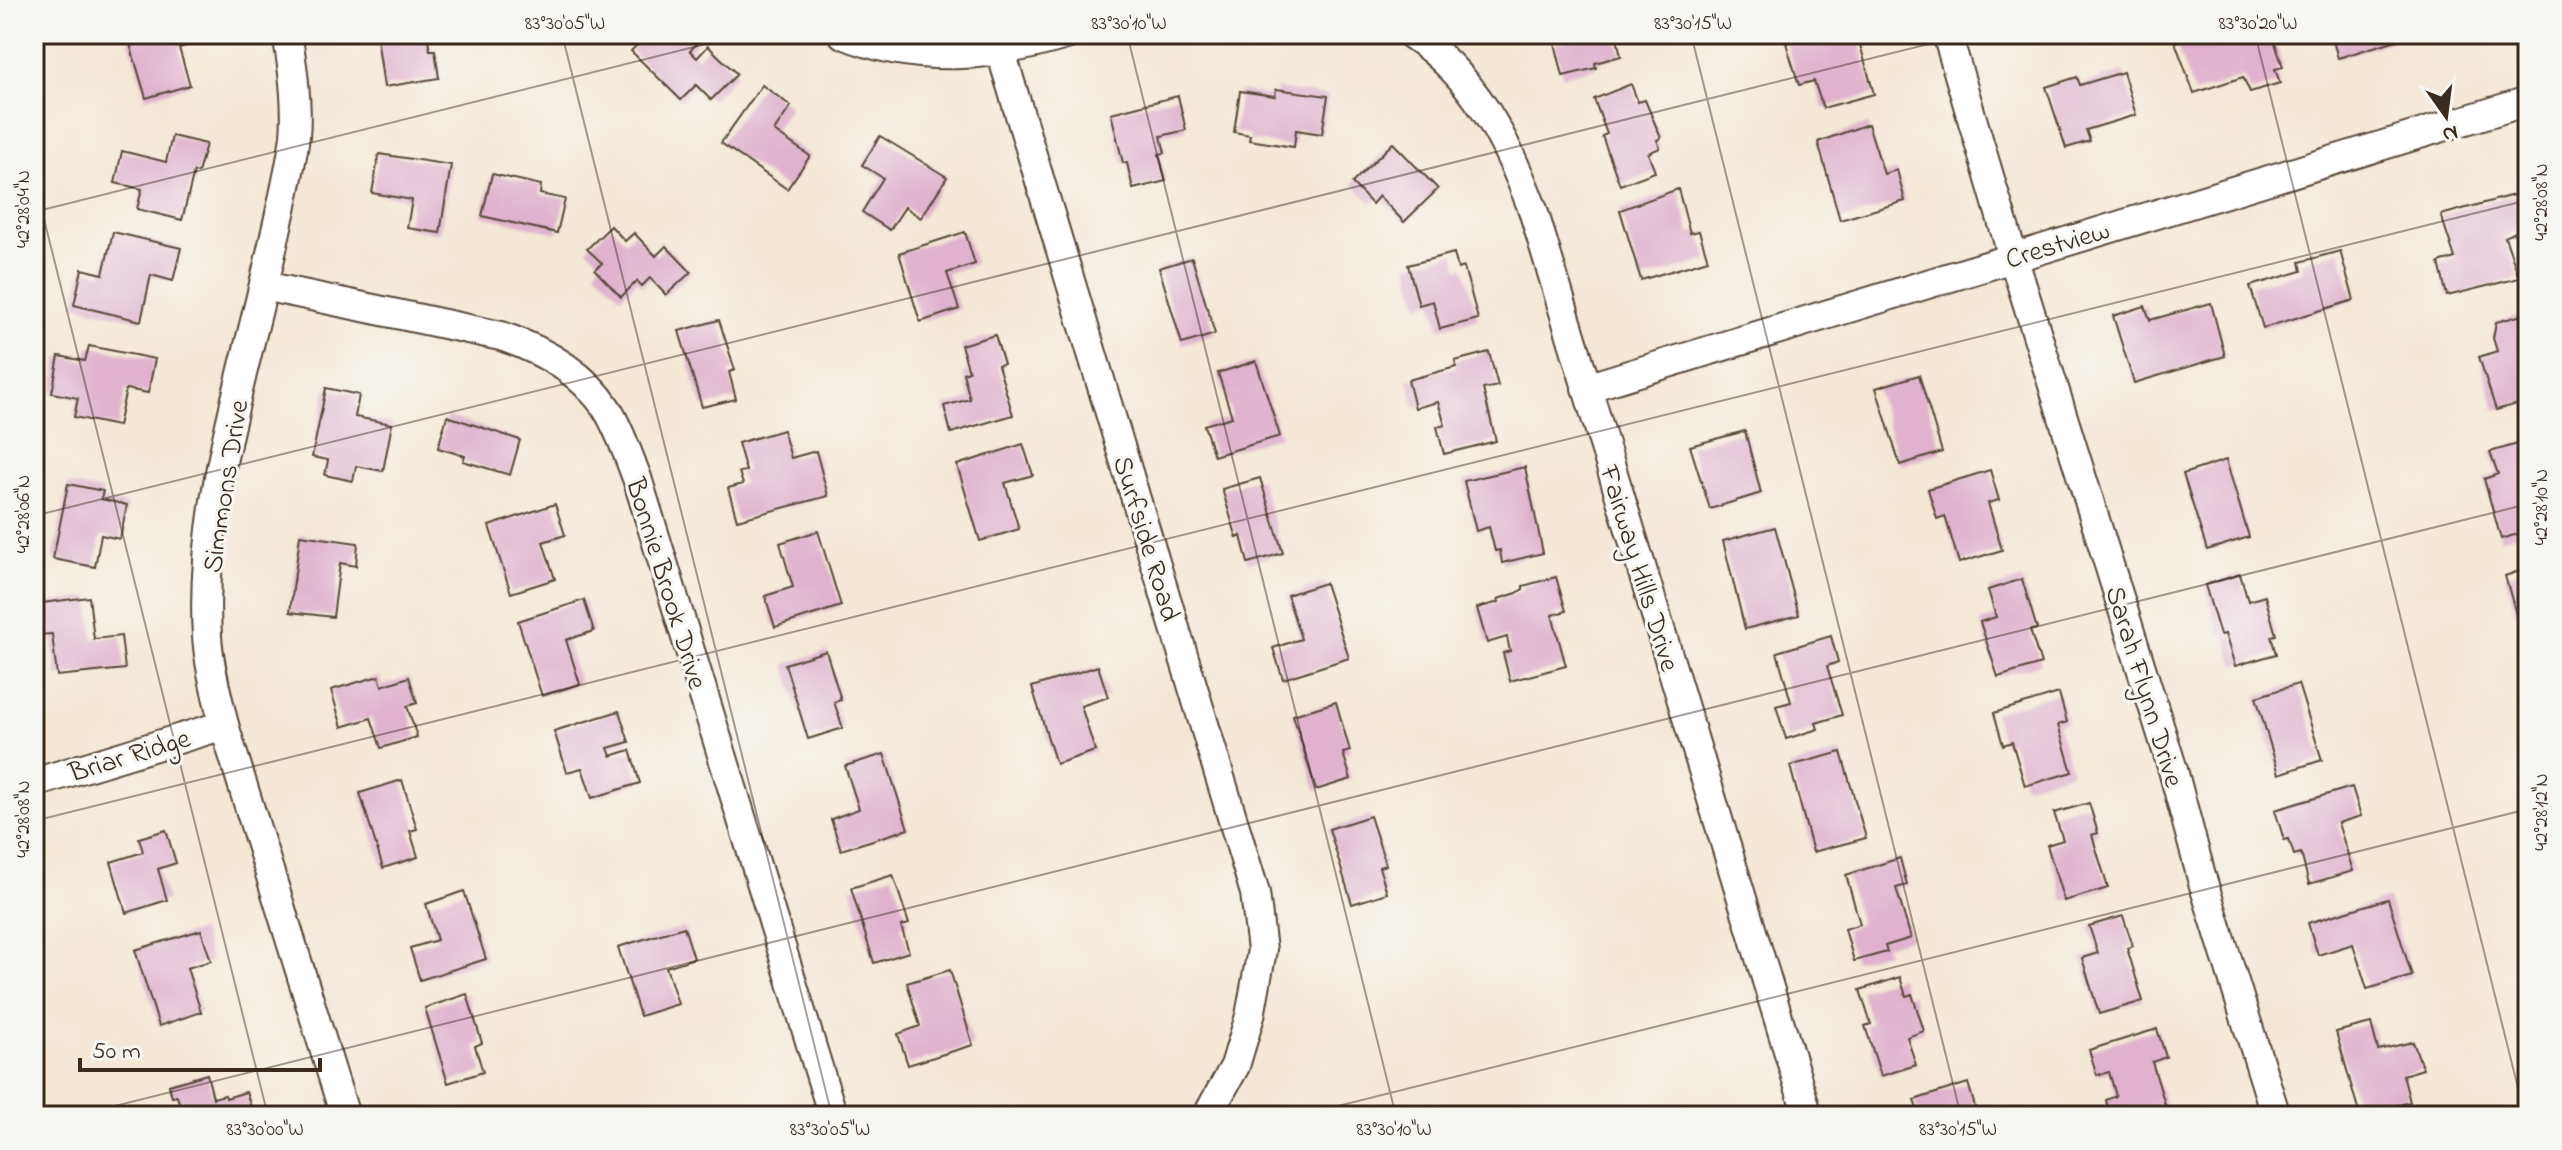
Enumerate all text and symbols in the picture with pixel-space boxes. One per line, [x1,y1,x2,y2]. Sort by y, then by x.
text: 83°30'05"W [525,10,605,39]
text: 83°30'10"W [1091,10,1167,39]
text: 83°30'15"W [1654,10,1732,39]
text: 83°30'20"W [2219,10,2297,39]
north arrow [2406,76,2486,156]
text: N [2439,115,2461,150]
text: 42°28'08"N [2528,163,2557,241]
text: 42°28'04"N [10,170,39,248]
street label: Crestview [2001,211,2115,282]
street label: Simmons Drive [194,397,261,576]
street label: Surfside Road [1100,451,1189,627]
street label: Fairway Hills Drive [1587,460,1689,678]
text: 42°28'10"N [2528,469,2557,545]
street label: Bonnie Brook Drive [613,472,716,695]
text: 42°28'06"N [10,475,39,553]
street label: Sarah Flynn Drive [2093,581,2193,793]
street label: Briar Ridge [63,719,196,795]
text: 42°28'12"N [2528,773,2557,851]
text: 42°28'08"N [10,780,39,858]
scale bar [80,1022,320,1072]
text: 50 m [92,1035,141,1070]
text: 83°30'00"W [226,1116,304,1145]
text: 83°30'05"W [790,1116,870,1145]
text: 83°30'10"W [1356,1116,1432,1145]
text: 83°30'15"W [1919,1116,1997,1145]

